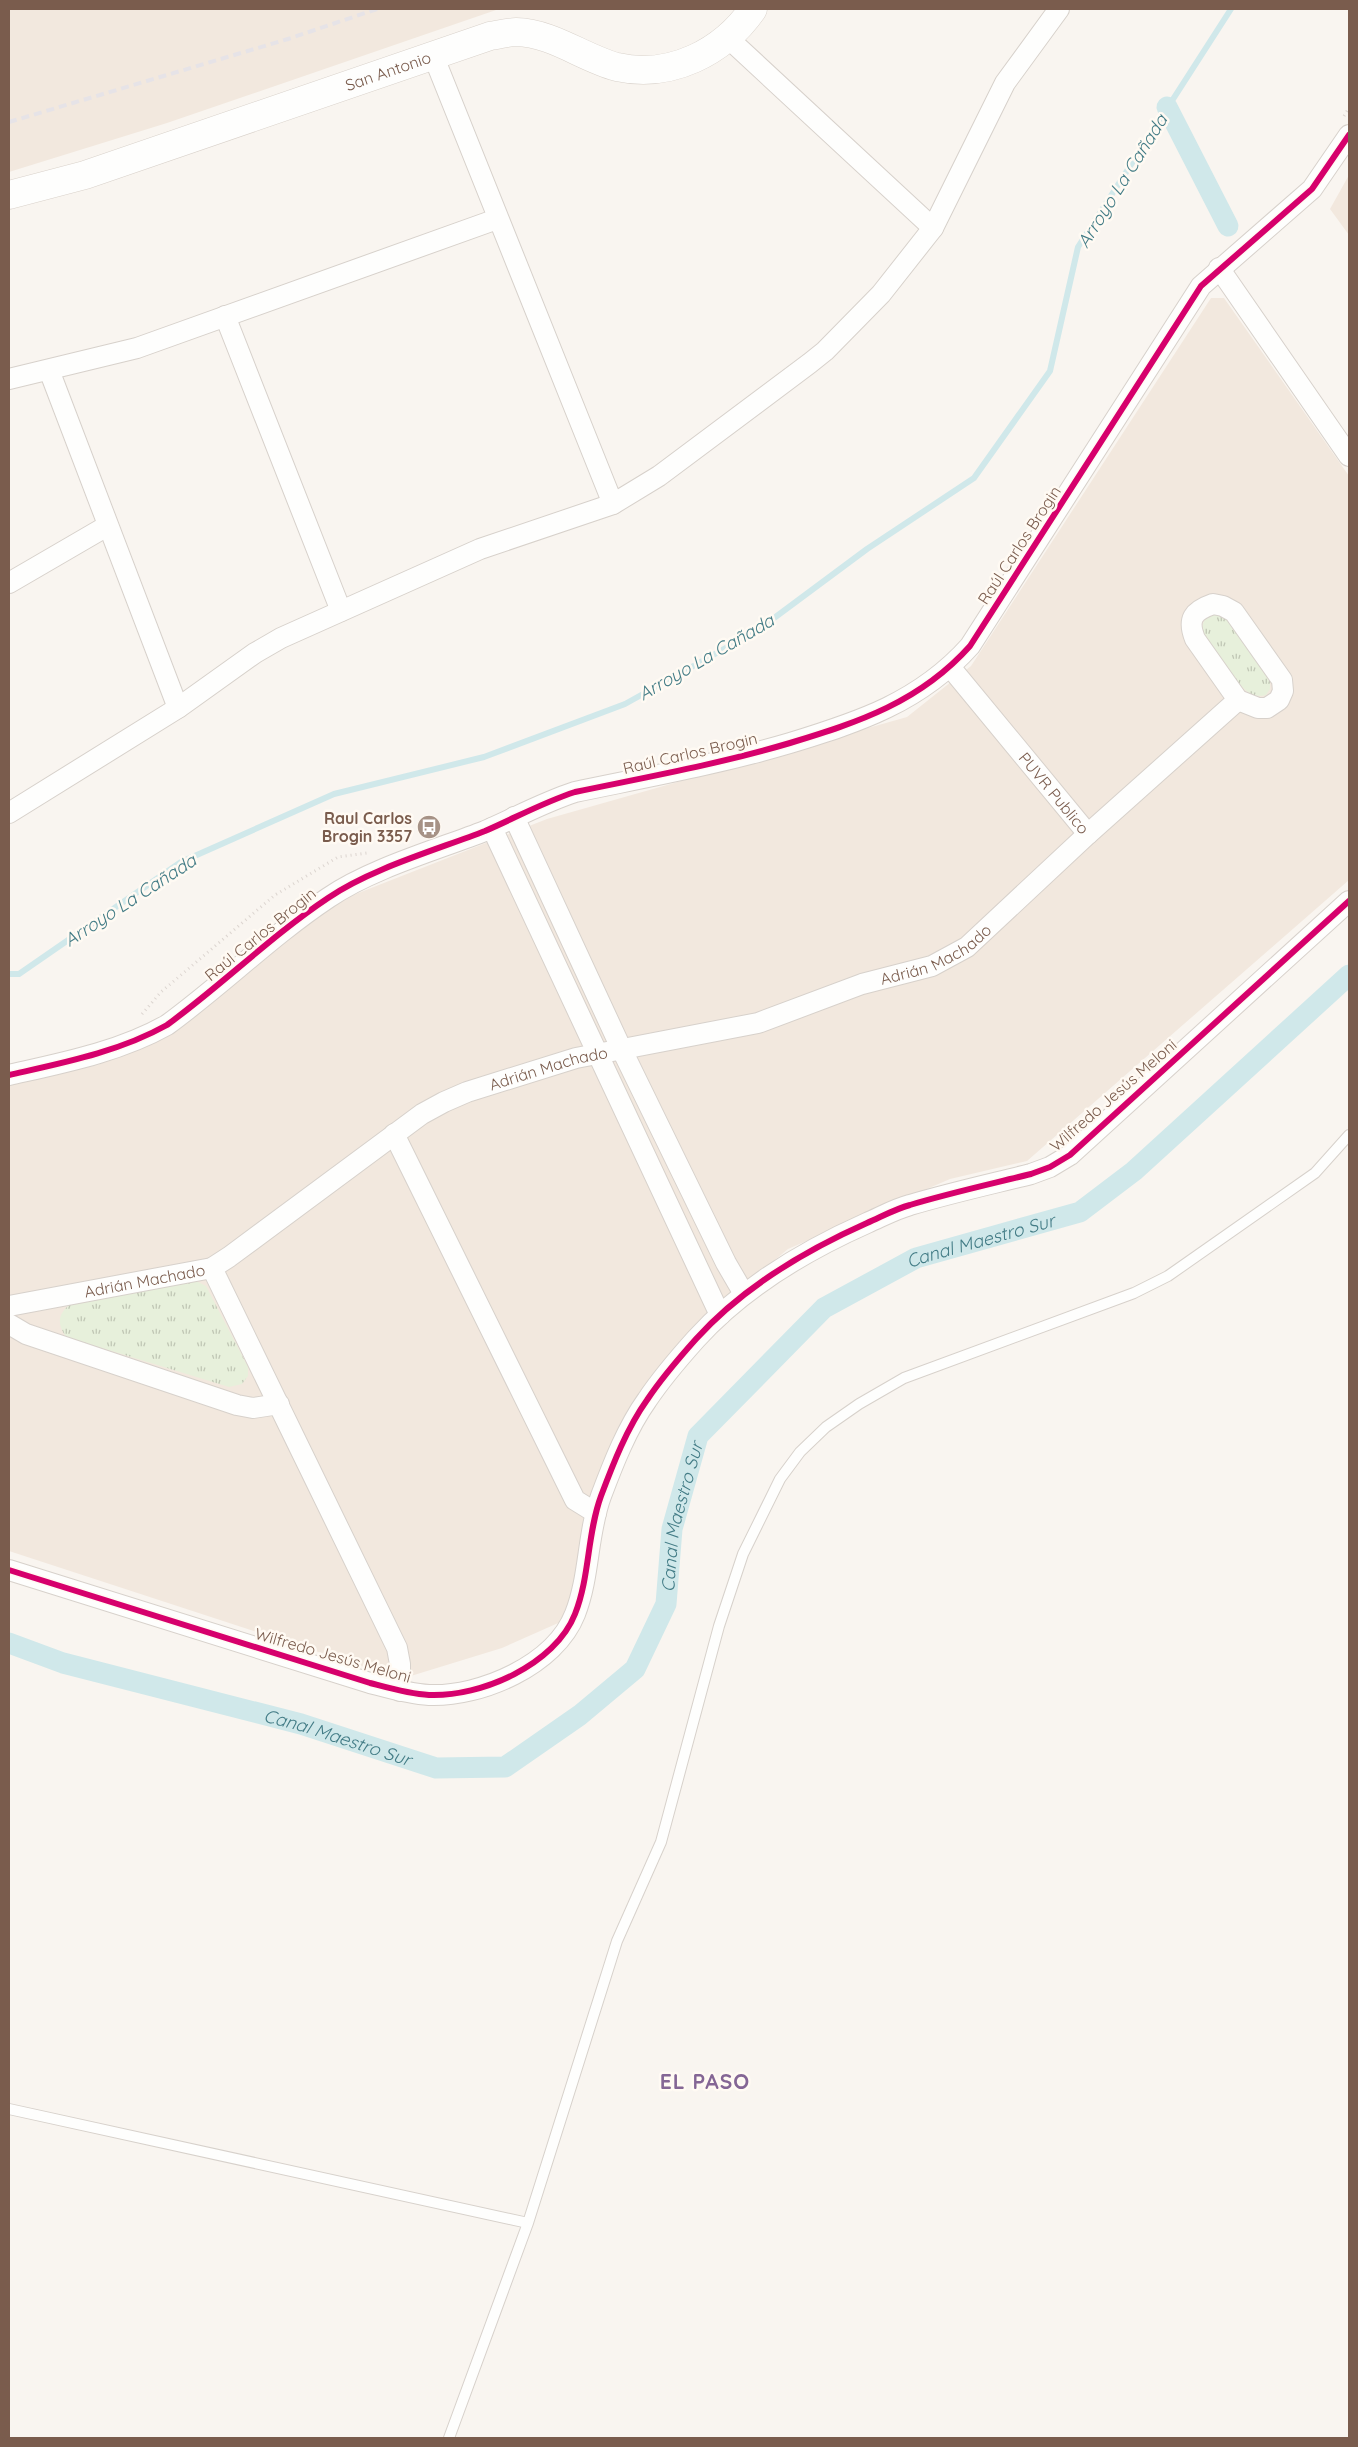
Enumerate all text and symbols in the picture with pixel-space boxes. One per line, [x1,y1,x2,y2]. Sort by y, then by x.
street label: San Antonio [343,47,434,95]
water label: Arroyo La Cañada [1072,109,1173,252]
street label: Raúl Carlos Brogin [973,482,1065,608]
water label: Arroyo La Cañada [634,608,779,705]
street label: Raúl Carlos Brogin [621,728,759,778]
street label: PUVR Publico [1015,748,1094,838]
place label: Raul Carlos Brogin 3357 [322,808,412,846]
bus stop icon: Raul Carlos Brogin 3357 [416,814,442,840]
water label: Arroyo La Cañada [60,848,201,951]
street label: Raúl Carlos Brogin [200,883,320,985]
street label: Adrián Machado [878,920,995,989]
street label: Wilfredo Jesús Meloni [1045,1034,1181,1156]
street label: Adrián Machado [487,1042,609,1094]
water label: Canal Maestro Sur [902,1208,1059,1273]
street label: Adrián Machado [83,1260,207,1302]
water label: Canal Maestro Sur [656,1437,708,1593]
street label: Wilfredo Jesús Meloni [253,1623,413,1687]
water label: Canal Maestro Sur [261,1703,416,1771]
district label: EL PASO [660,2068,750,2094]

